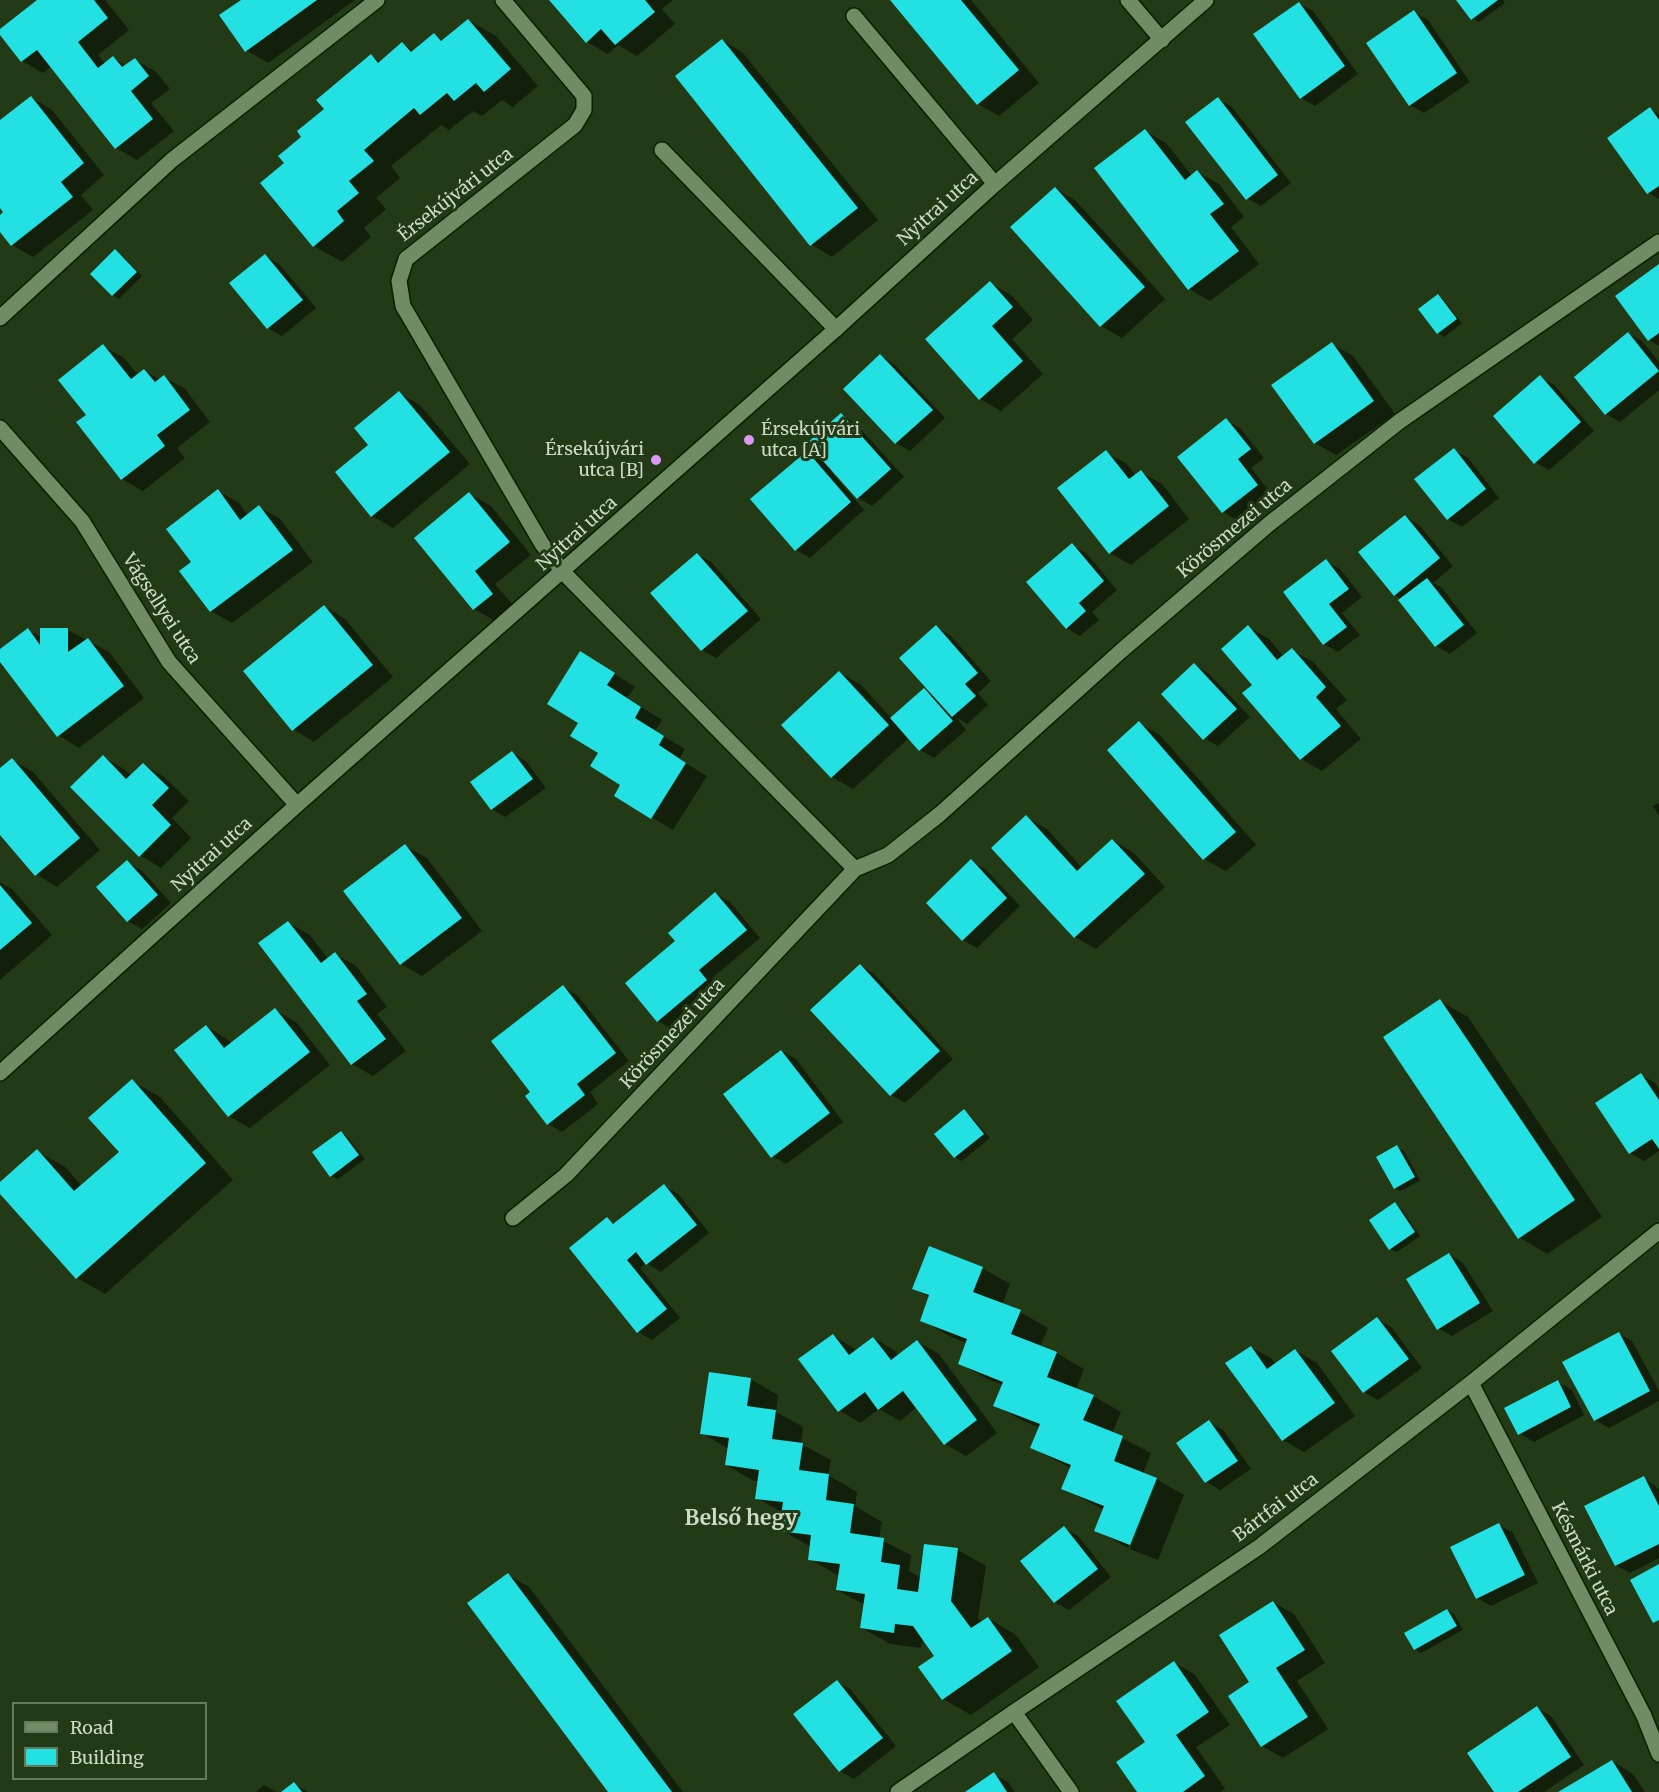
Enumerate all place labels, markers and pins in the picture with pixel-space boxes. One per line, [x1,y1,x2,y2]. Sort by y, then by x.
place label: Érsekújvári utca [A] [761,419,860,462]
marker: Érsekújvári utca [A] [742,433,756,447]
place label: Érsekújvári utca [B] [545,439,644,482]
marker: Érsekújvári utca [B] [649,453,663,467]

